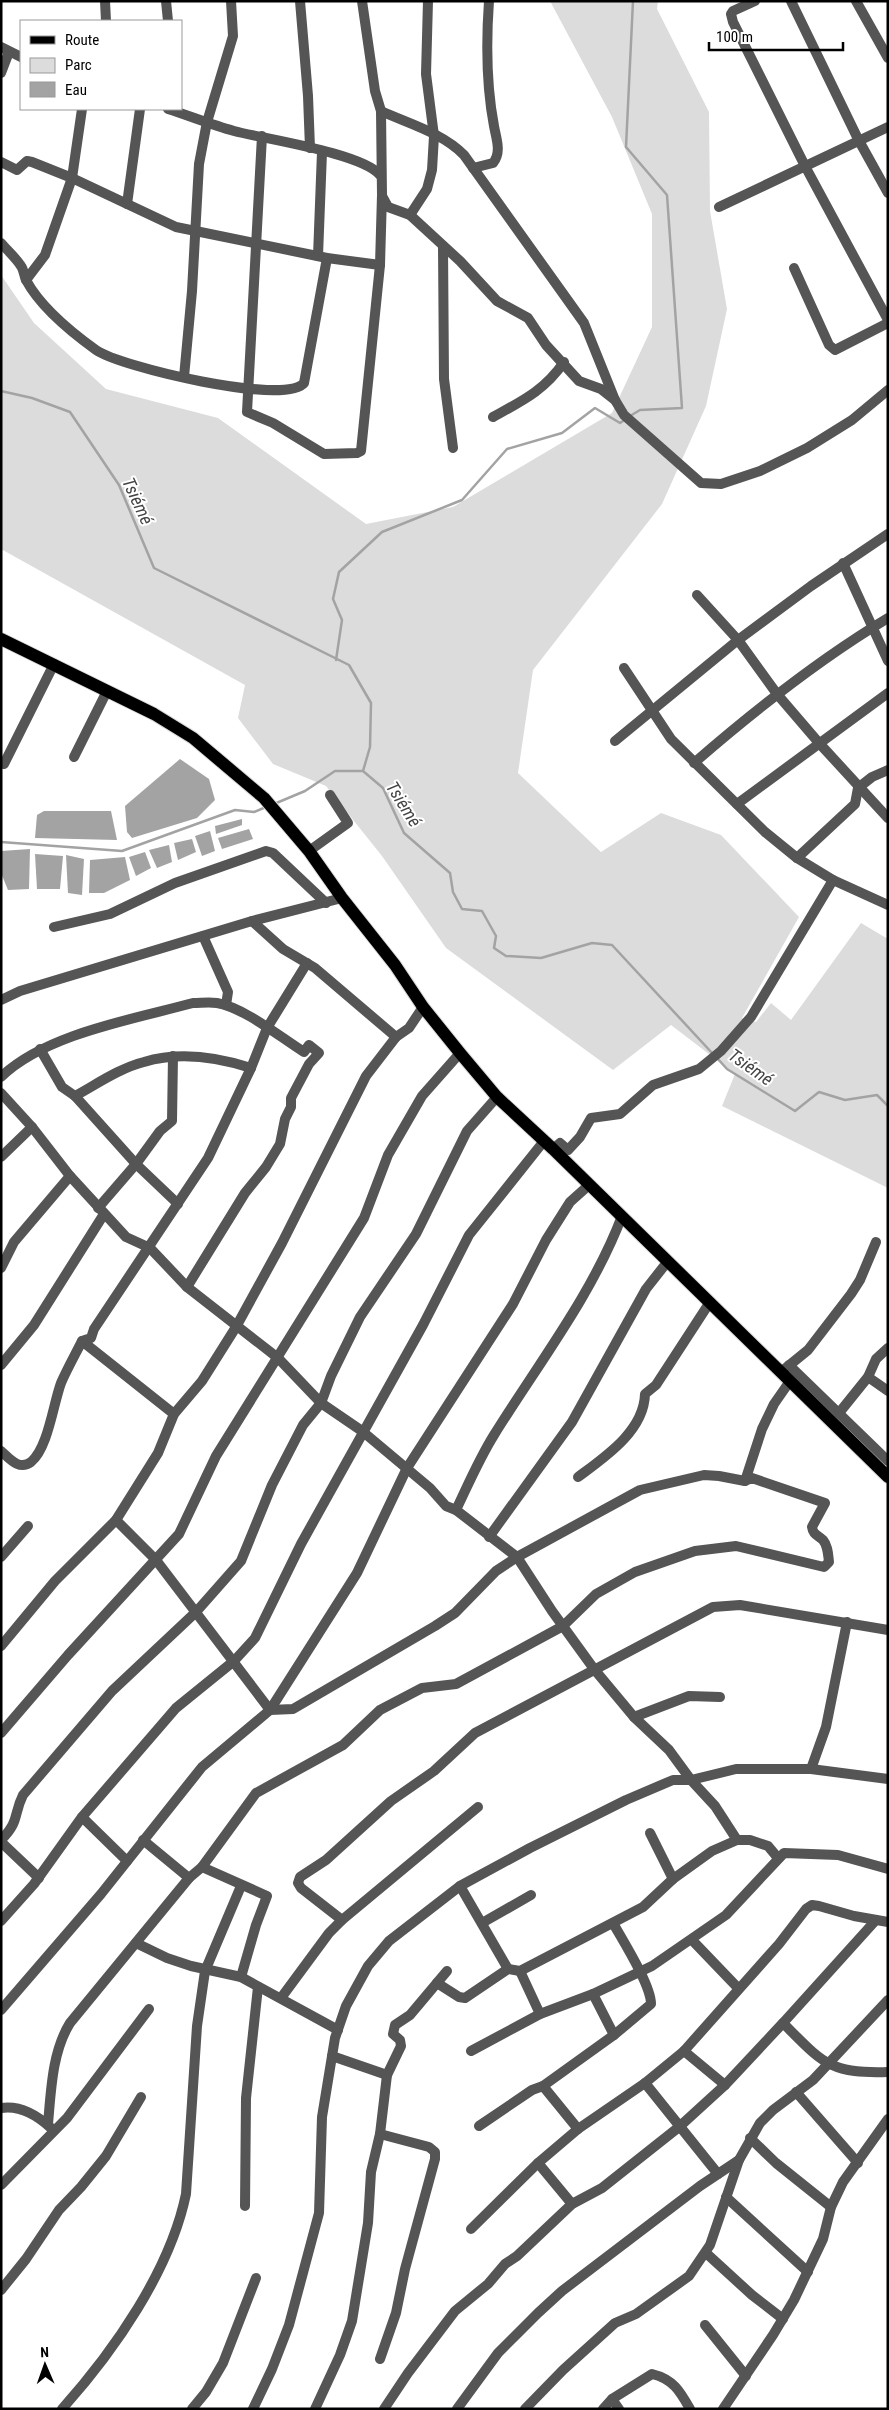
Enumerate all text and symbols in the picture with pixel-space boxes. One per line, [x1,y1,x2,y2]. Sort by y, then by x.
legend [20,20,182,110]
scale bar [709,20,843,52]
text: 100 m [716,28,753,46]
text: Route [65,31,99,49]
text: Parc [65,56,92,74]
text: Eau [65,81,87,99]
water label: Tsiémé [118,474,158,529]
water label: Tsiémé [382,777,426,831]
water label: Tsiémé [725,1044,778,1090]
north arrow [20,2340,70,2390]
text: N [40,2344,49,2360]

